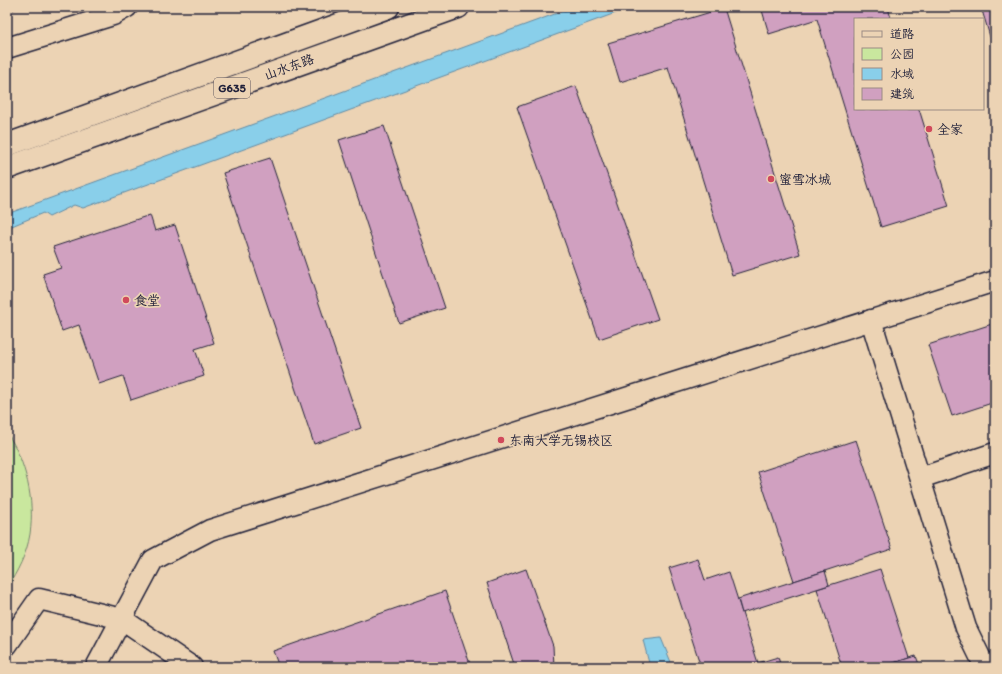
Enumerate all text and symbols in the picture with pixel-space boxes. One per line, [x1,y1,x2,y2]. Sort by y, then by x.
legend [854,18,984,110]
text: 道路 [890,27,914,41]
text: 公园 [890,47,914,61]
street label: 山水东路 [262,51,316,83]
text: 水域 [890,67,914,81]
road number: G635 [214,78,250,98]
text: 建筑 [890,87,914,101]
place label: 全家 [937,122,963,137]
marker: 全家 [924,124,934,134]
place label: 蜜雪冰城 [779,172,831,187]
marker: 蜜雪冰城 [766,174,776,184]
place label: 食堂 [134,293,160,308]
marker: 食堂 [121,295,131,305]
place label: 东南大学无锡校区 [509,433,613,448]
marker: 东南大学无锡校区 [496,435,506,445]

